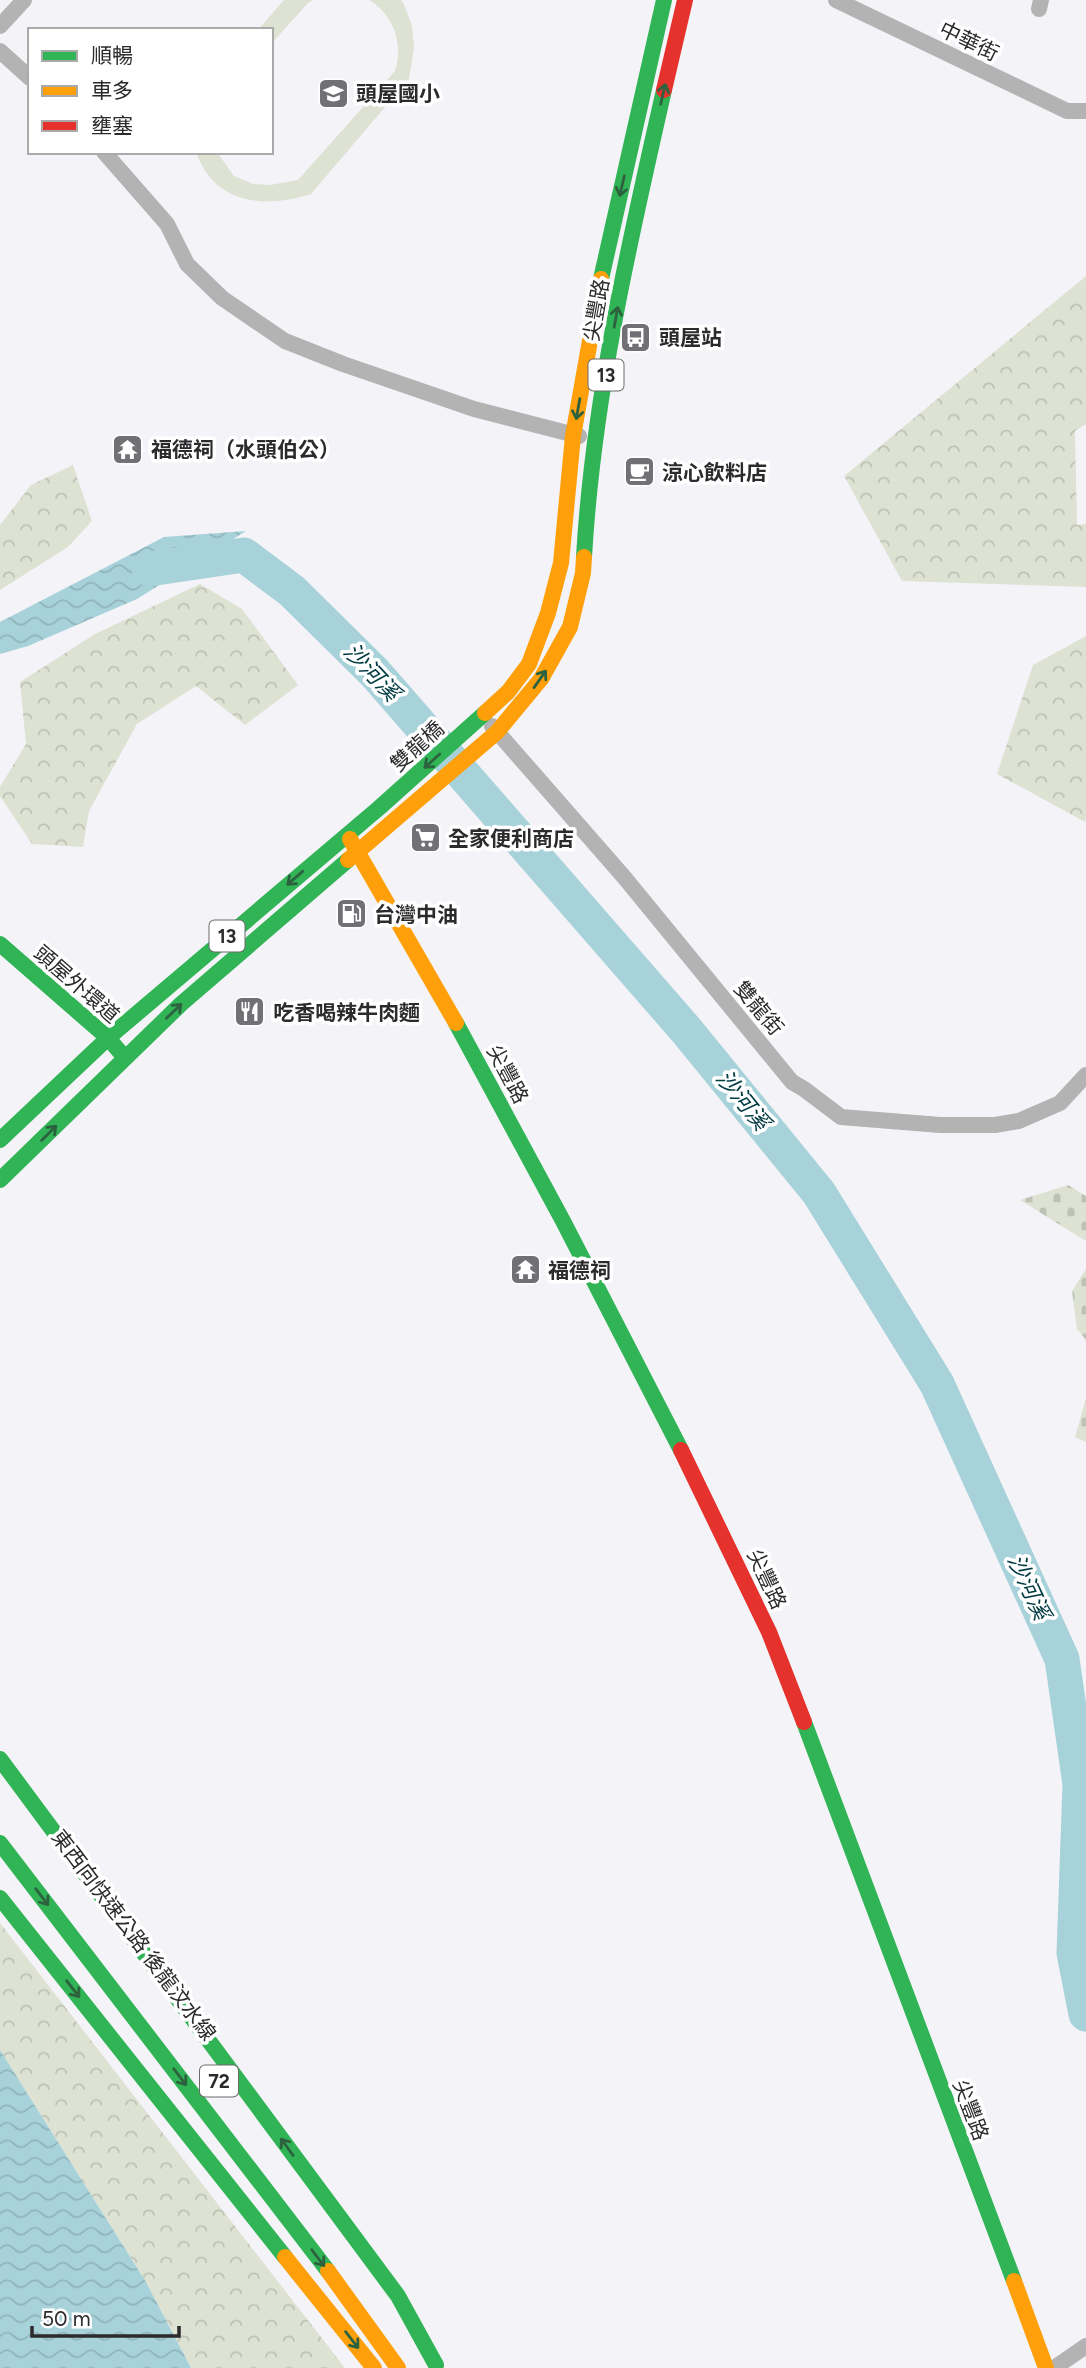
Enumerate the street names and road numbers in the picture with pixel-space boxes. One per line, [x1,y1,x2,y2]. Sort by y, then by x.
street label: 中華街 [935,16,1003,66]
street label: 尖豐路 [578,277,614,343]
road number: 13 [588,360,624,390]
street label: 雙龍橋 [385,716,449,776]
road number: 13 [210,920,244,952]
street label: 頭屋外環道 [29,940,125,1028]
street label: 雙龍街 [729,976,789,1040]
street label: 尖豐路 [482,1040,534,1108]
street label: 尖豐路 [742,1545,792,1613]
street label: 東西向快速公路 後龍汶水線 [47,1825,221,2045]
road number: 72 [200,2066,238,2096]
street label: 尖豐路 [948,2076,994,2144]

